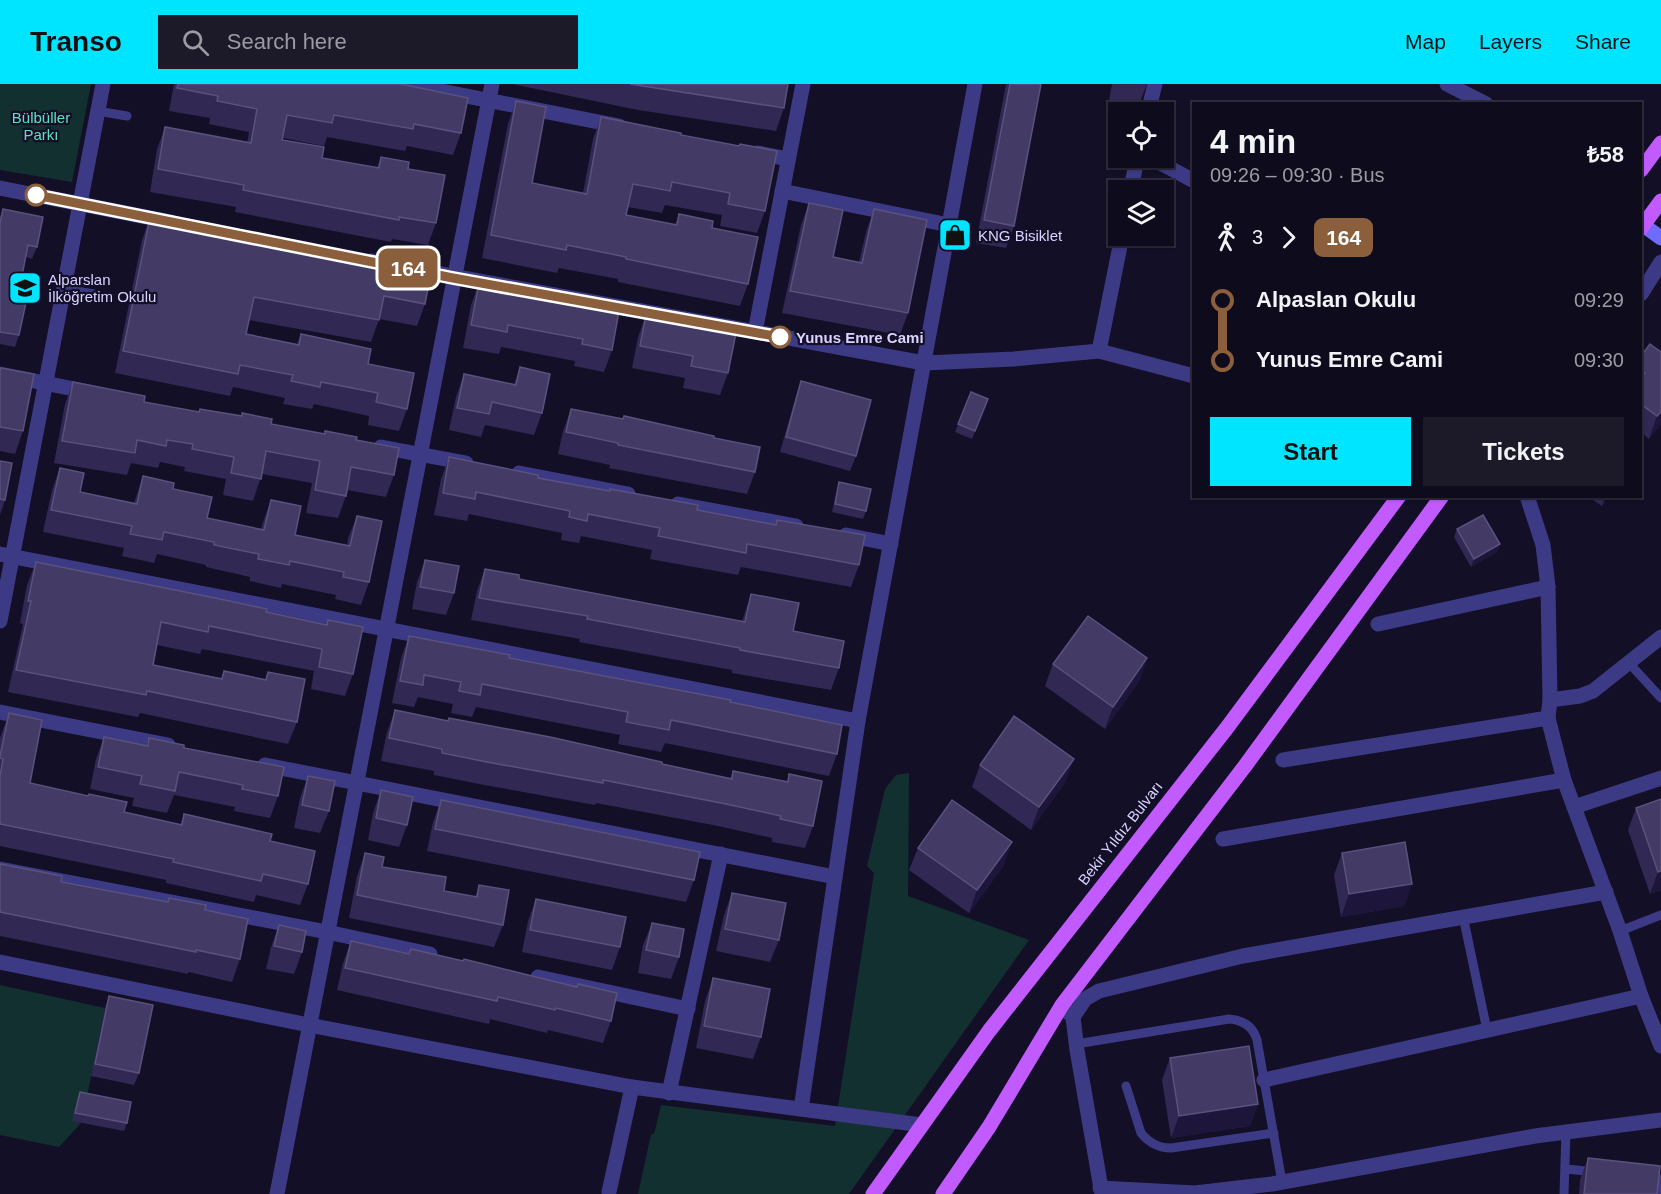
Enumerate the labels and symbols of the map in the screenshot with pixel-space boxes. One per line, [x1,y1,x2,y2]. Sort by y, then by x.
park label: Bülbüller Parkı [12,109,70,143]
unlabelled marker [25,184,47,206]
shop icon: KNG Bisiklet [937,217,973,253]
place label: KNG Bisiklet [978,227,1063,244]
line badge: 164 [374,248,442,288]
school or university icon: Alparslan İlköğretim Okulu [7,270,43,306]
place label: Alparslan İlköğretim Okulu [48,271,156,305]
marker: Yunus Emre Cami [769,326,791,348]
place label: Yunus Emre Cami [796,329,924,346]
street label: Bekir Yıldız Bulvarı [1074,778,1166,888]

